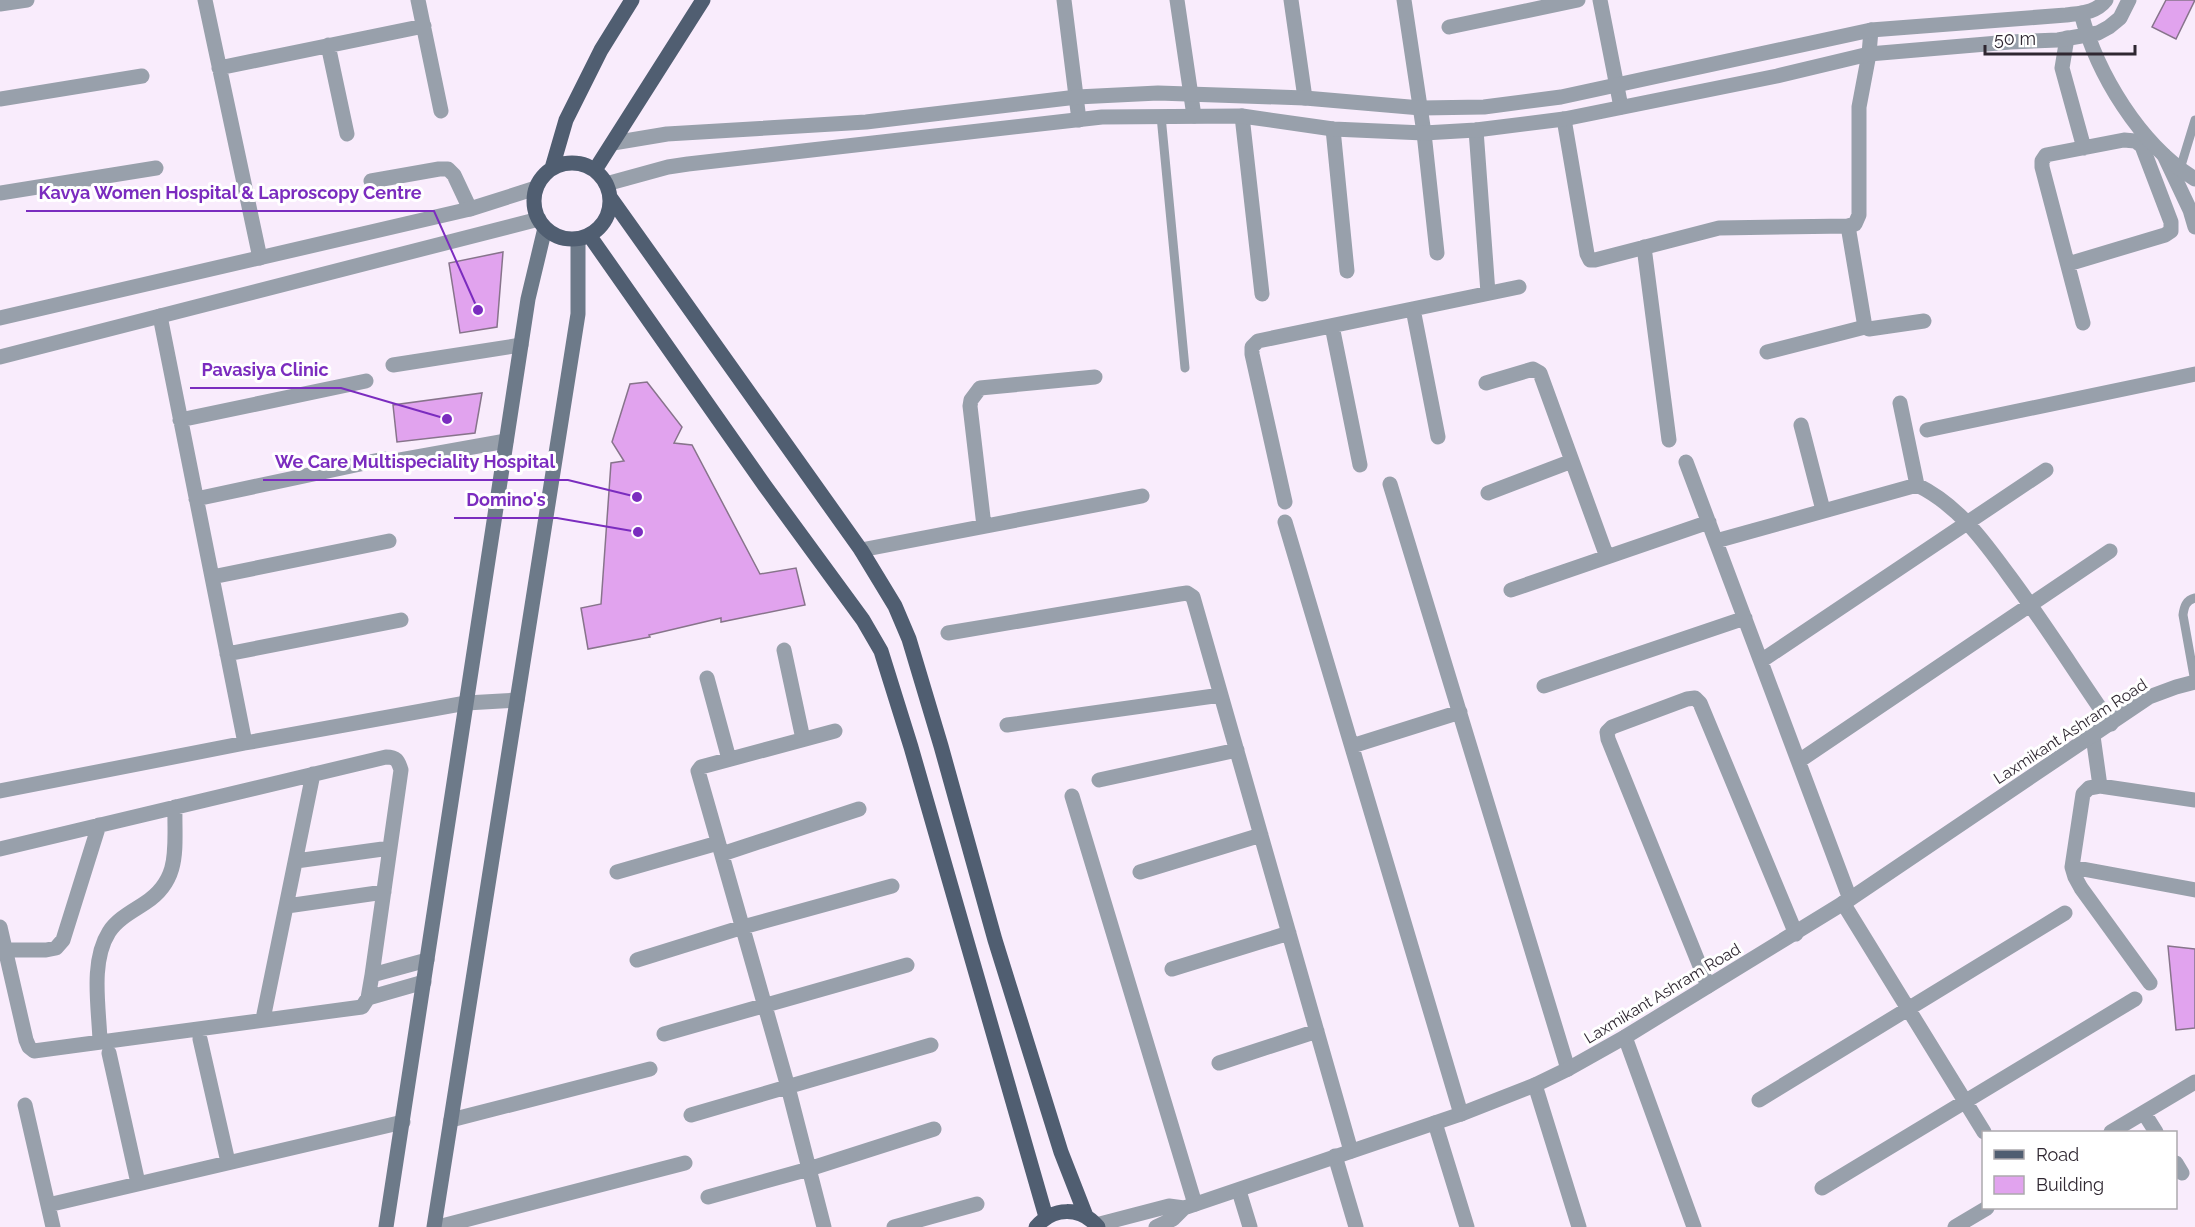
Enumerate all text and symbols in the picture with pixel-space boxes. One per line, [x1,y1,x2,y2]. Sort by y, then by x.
scale bar [1985,18,2135,56]
text: 50 m [1994,28,2036,49]
callout: Kavya Women Hospital & Laproscopy Centre [26,175,434,211]
text: Kavya Women Hospital & Laproscopy Centre [38,182,422,203]
callout: Pavasiya Clinic [190,352,341,388]
text: Pavasiya Clinic [201,359,329,380]
callout: We Care Multispeciality Hospital [263,444,568,480]
text: We Care Multispeciality Hospital [275,451,555,472]
callout: Domino's [454,482,557,518]
text: Domino's [466,489,546,510]
street label: Laxmikant Ashram Road [1990,675,2150,788]
street label: Laxmikant Ashram Road [1581,939,1744,1048]
legend [1982,1131,2177,1209]
text: Road [2036,1144,2079,1165]
text: Building [2036,1174,2104,1195]

